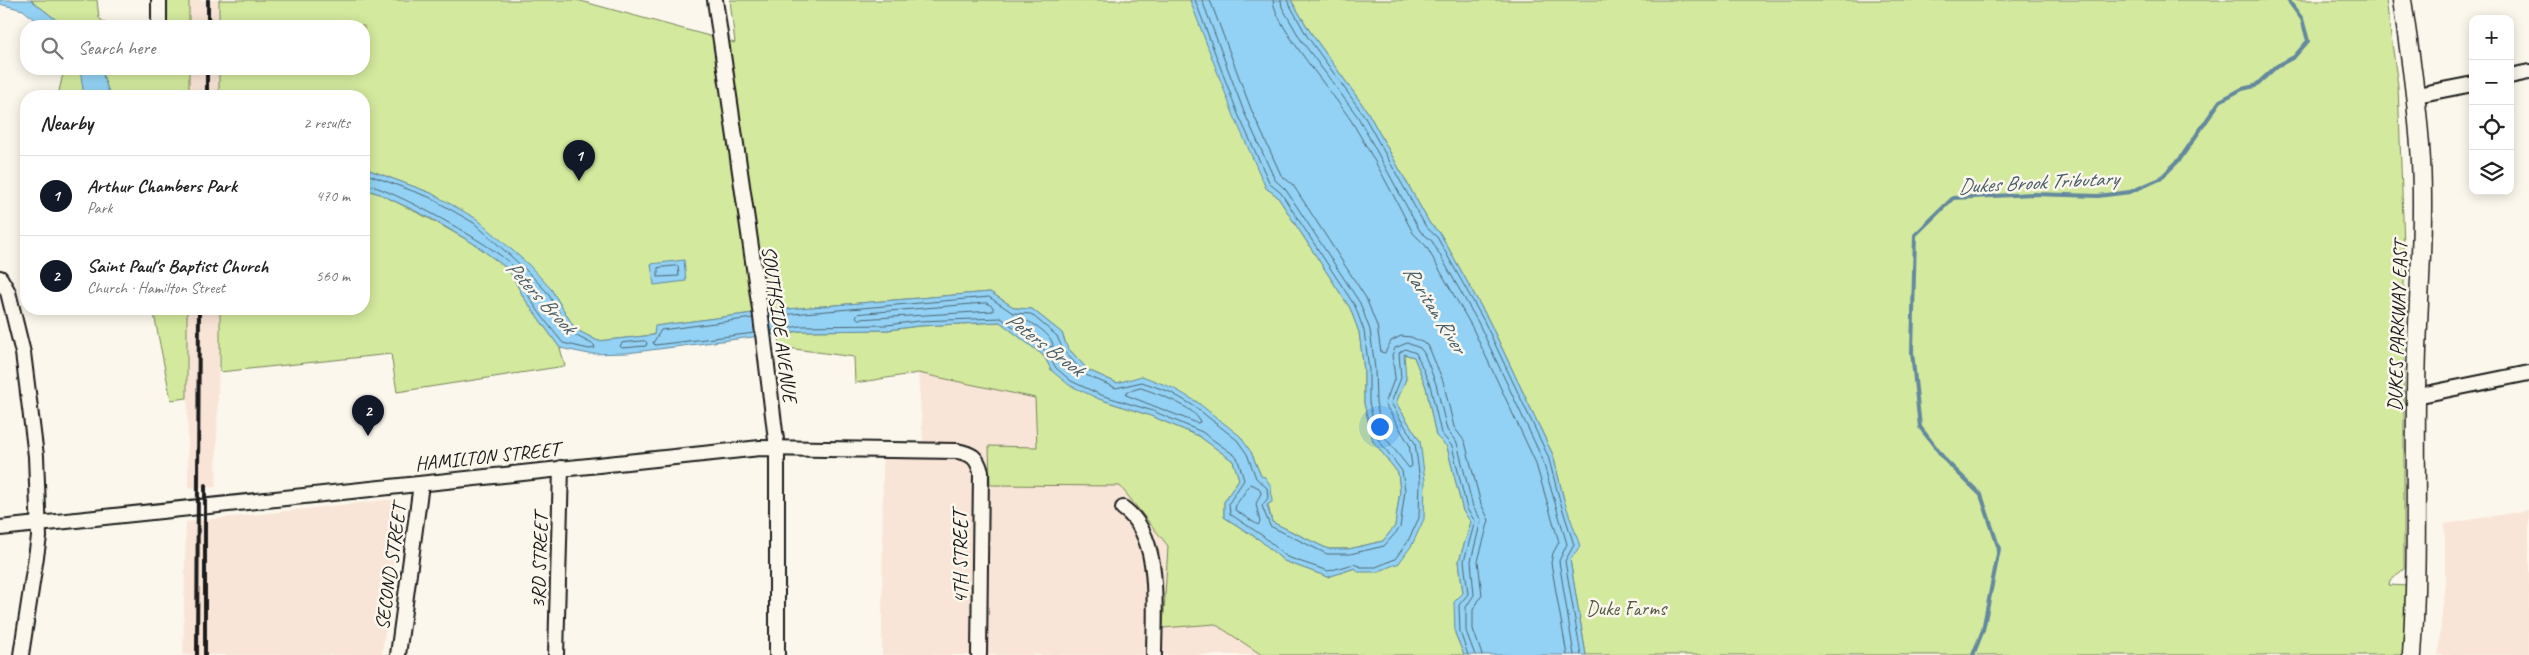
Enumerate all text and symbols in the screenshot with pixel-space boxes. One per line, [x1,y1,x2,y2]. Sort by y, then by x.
map controls [2469,15,2514,195]
button: + [2469,15,2514,60]
search box [20,20,370,75]
icon: search [38,34,66,62]
text: Search here [78,36,155,60]
button: − [2469,60,2514,105]
button: locate [2469,105,2514,150]
text: Nearby [40,110,93,136]
text: 2 results [303,113,350,133]
pin: 1 [563,140,595,181]
button: layers [2469,150,2514,195]
water label: Dukes Brook Tributary [1957,165,2122,199]
text: Arthur Chambers Park [87,174,237,198]
text: 1 [52,186,60,206]
text: 470 m [316,186,350,206]
text: Park [87,198,112,218]
street label: DUKES PARKWAY EAST [2382,237,2413,412]
street label: SOUTHSIDE AVENUE [756,244,803,407]
text: Saint Paul's Baptist Church [87,254,268,278]
water label: Peters Brook [501,255,584,341]
water label: Raritan River [1398,260,1474,361]
text: 2 [52,266,60,286]
text: 560 m [316,266,350,286]
text: Church · Hamilton Street [87,278,225,298]
water label: Peters Brook [1001,306,1092,384]
pin: 2 [352,395,384,436]
your location [1367,414,1393,440]
street label: HAMILTON STREET [414,436,565,477]
street label: SECOND STREET [369,498,412,631]
street label: 4TH STREET [948,505,973,604]
street label: 3RD STREET [525,508,554,609]
park label: Duke Farms [1586,596,1668,621]

